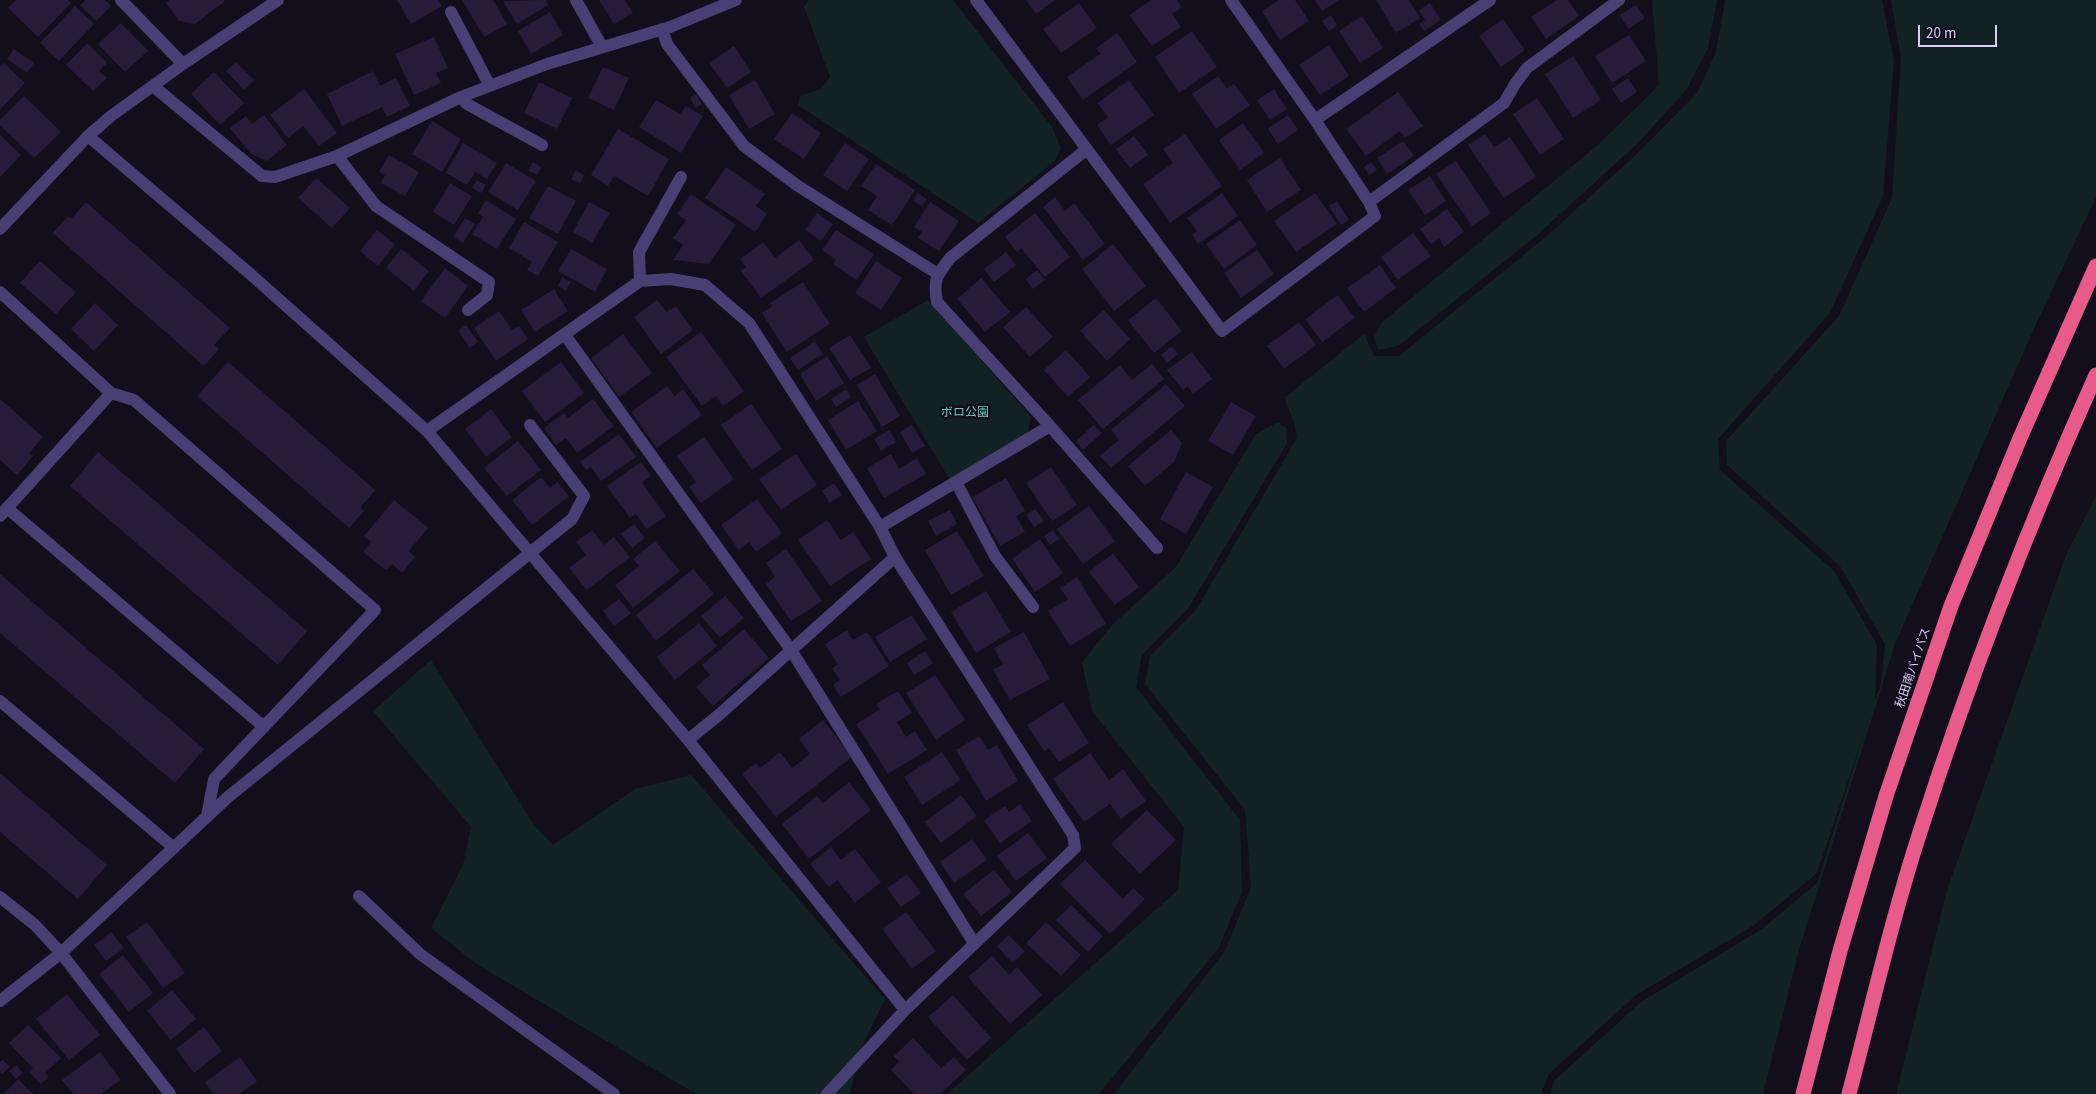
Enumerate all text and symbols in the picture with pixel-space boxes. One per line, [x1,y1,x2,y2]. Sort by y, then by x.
scale bar [1921,15,2000,47]
text: 20 m [1926,23,1956,44]
park label: ボロ公園 [941,406,989,420]
street label: 秋田南バイパス [1894,626,1934,710]

